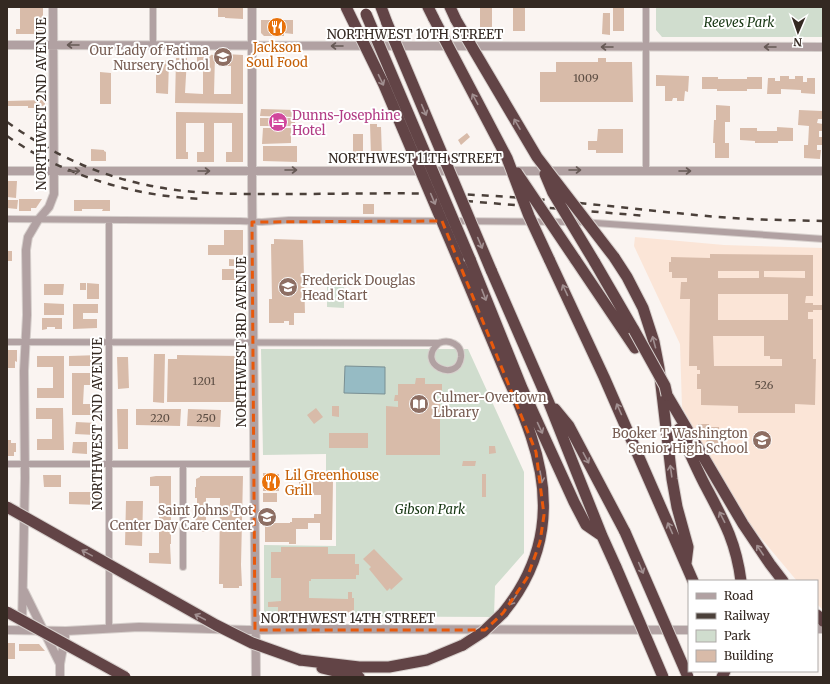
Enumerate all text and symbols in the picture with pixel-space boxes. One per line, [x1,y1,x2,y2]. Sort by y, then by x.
north arrow [778,12,818,52]
park label: Reeves Park [704,14,774,31]
restaurant icon: Jackson Soul Food [266,16,288,38]
street label: NORTHWEST 2ND AVENUE [33,17,50,190]
street label: NORTHWEST 10TH STREET [327,26,503,43]
text: N [793,35,802,49]
place label: Jackson Soul Food [246,39,308,71]
one-way arrow [67,41,80,49]
place label: Our Lady of Fatima Nursery School [90,42,209,74]
one-way arrow [331,42,344,50]
one-way arrow [601,43,614,51]
one-way arrow [764,43,777,51]
school or university icon: Our Lady of Fatima Nursery School [212,46,234,68]
house number: 1009 [573,71,599,85]
one-way arrow [378,74,385,86]
one-way arrow [471,93,479,105]
one-way arrow [420,104,428,116]
place label: Dunns-Josephine Hotel [292,107,400,139]
hotel icon: Dunns-Josephine Hotel [267,111,289,133]
one-way arrow [512,118,520,130]
street label: NORTHWEST 11TH STREET [328,150,502,167]
one-way arrow [284,166,297,174]
one-way arrow [568,166,581,174]
one-way arrow [67,167,80,175]
one-way arrow [197,167,210,175]
one-way arrow [678,167,691,175]
one-way arrow [430,193,437,205]
one-way arrow [477,236,484,248]
street label: NORTHWEST 3RD AVENUE [233,256,250,428]
place label: Frederick Douglas Head Start [302,272,415,304]
school or university icon: Frederick Douglas Head Start [277,276,299,298]
one-way arrow [561,285,568,297]
one-way arrow [481,289,489,301]
one-way arrow [650,336,657,349]
street label: NORTHWEST 2ND AVENUE [89,337,106,510]
house number: 1201 [193,374,215,388]
house number: 526 [755,378,774,392]
place label: Culmer-Overtown Library [433,389,547,421]
library icon: Culmer-Overtown Library [408,393,430,415]
one-way arrow [614,403,622,415]
house number: 220 [150,411,170,425]
house number: 250 [196,411,216,425]
one-way arrow [537,421,544,433]
place label: Booker T Washington Senior High School [612,425,748,457]
school or university icon: Booker T Washington Senior High School [751,429,773,451]
one-way arrow [583,452,590,464]
one-way arrow [667,465,675,478]
place label: Lil Greenhouse Grill [285,467,379,499]
one-way arrow [537,470,545,483]
restaurant icon: Lil Greenhouse Grill [260,471,282,493]
park label: Gibson Park [395,501,465,518]
place label: Saint Johns Tot Center Day Care Center [110,502,253,534]
school or university icon: Saint Johns Tot Center Day Care Center [256,506,278,528]
one-way arrow [718,511,725,523]
one-way arrow [666,523,673,535]
one-way arrow [756,545,764,556]
one-way arrow [81,549,93,557]
one-way arrow [638,561,645,573]
legend [688,580,818,672]
text: Road [724,588,753,603]
one-way arrow [509,594,517,605]
text: Railway [724,608,770,623]
street label: NORTHWEST 14TH STREET [261,610,435,627]
one-way arrow [195,612,207,620]
text: Park [724,628,751,643]
text: Building [724,648,774,663]

